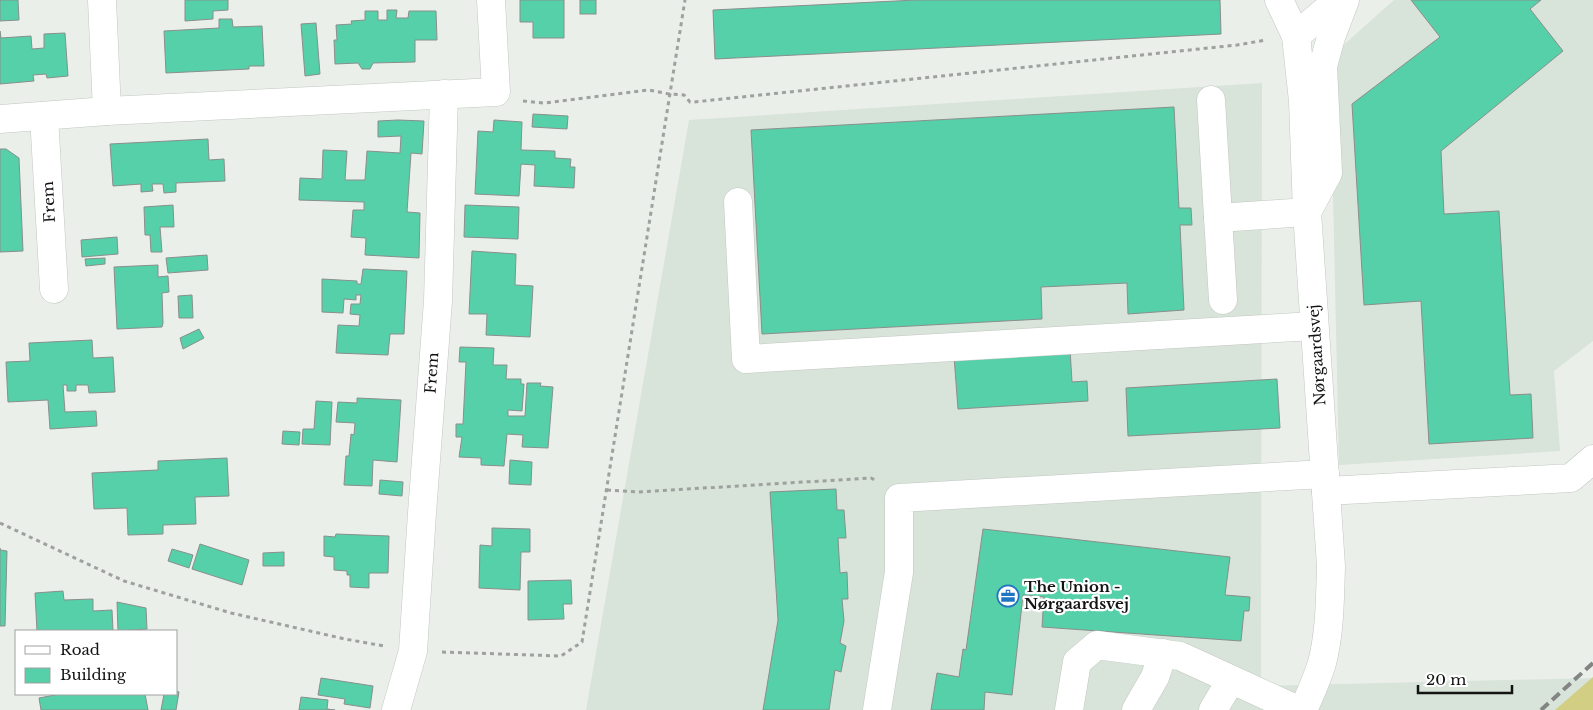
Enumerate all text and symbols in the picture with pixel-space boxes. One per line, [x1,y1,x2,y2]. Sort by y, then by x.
street label: Frem [38,181,59,223]
street label: Nørgaardsvej [1303,304,1330,406]
street label: Frem [421,352,442,394]
place label: The Union - Nørgaardsvej [1024,577,1129,613]
office icon: The Union - Nørgaardsvej [996,584,1020,608]
legend [15,630,178,695]
text: Road [60,640,100,659]
scale bar [1418,662,1512,694]
text: Building [60,665,127,684]
text: 20 m [1426,670,1466,689]

